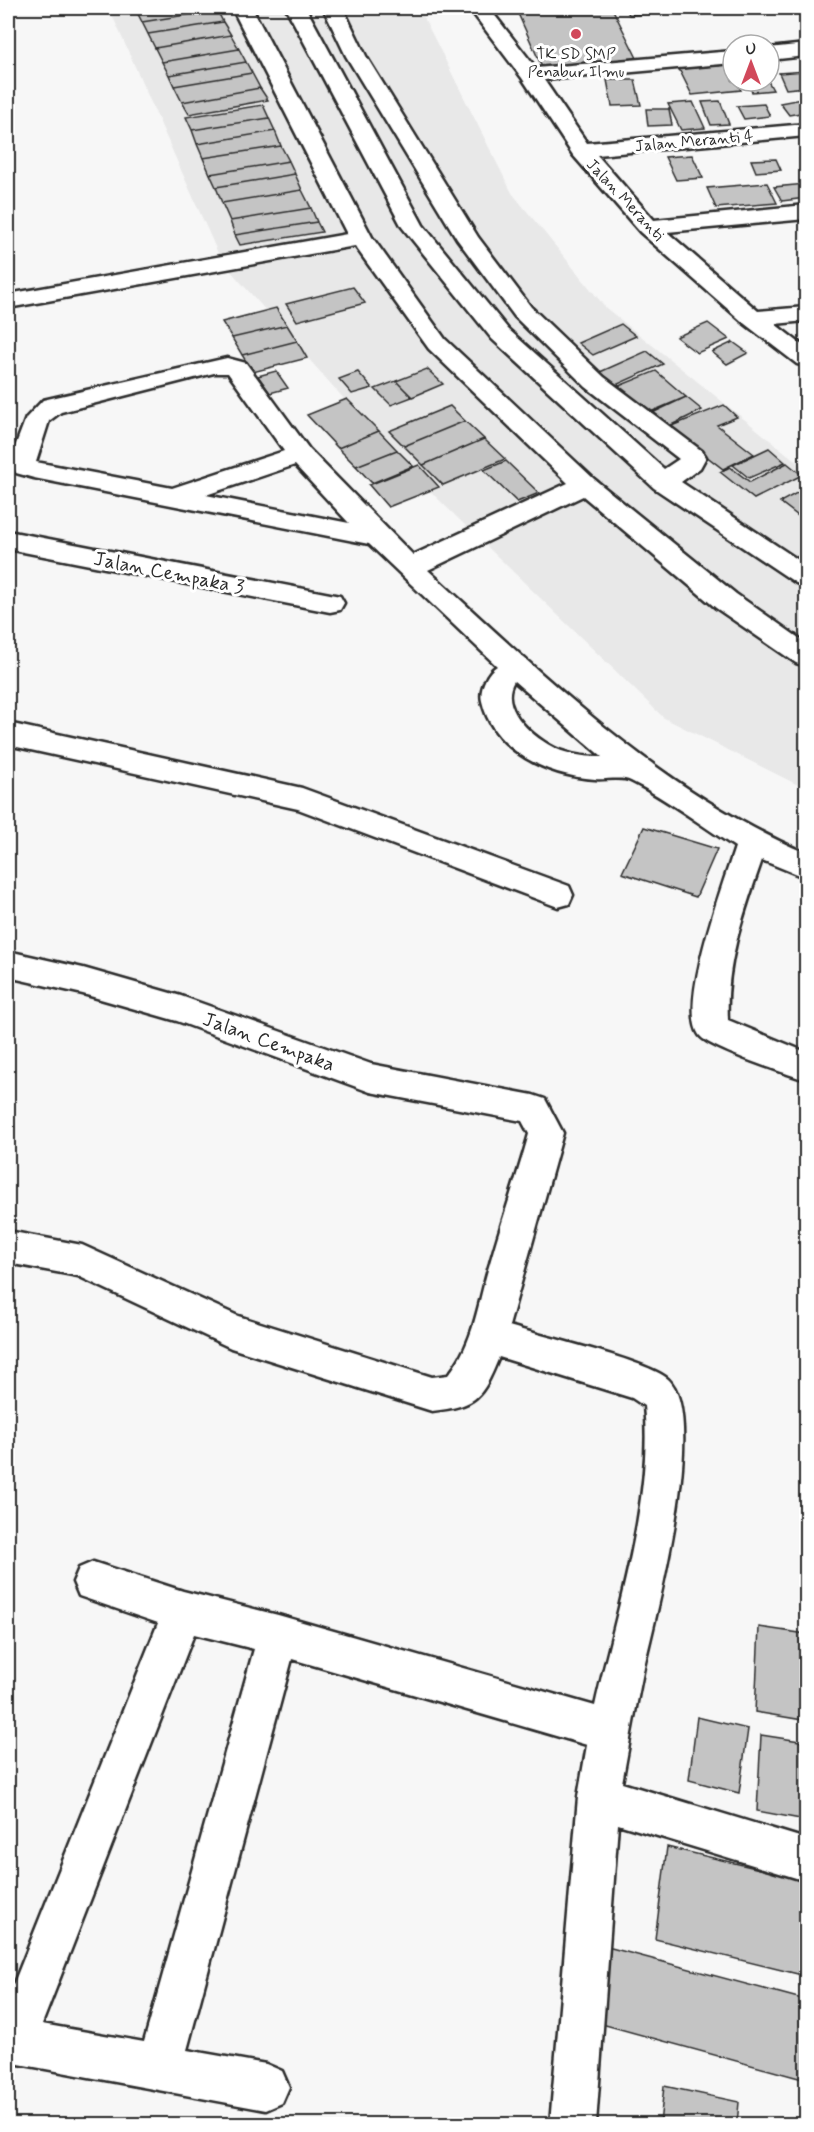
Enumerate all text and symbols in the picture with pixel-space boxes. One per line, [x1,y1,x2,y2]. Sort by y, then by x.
marker: TK SD SMP Penabur Ilmu [569,27,583,41]
north arrow [721,33,781,93]
text: U [746,39,756,60]
place label: TK SD SMP Penabur Ilmu [528,44,624,83]
street label: Jalan Meranti 4 [634,126,754,157]
street label: Jalan Meranti [581,154,668,246]
street label: Jalan Cempaka 3 [91,546,246,601]
street label: Jalan Cempaka [199,1006,338,1079]

